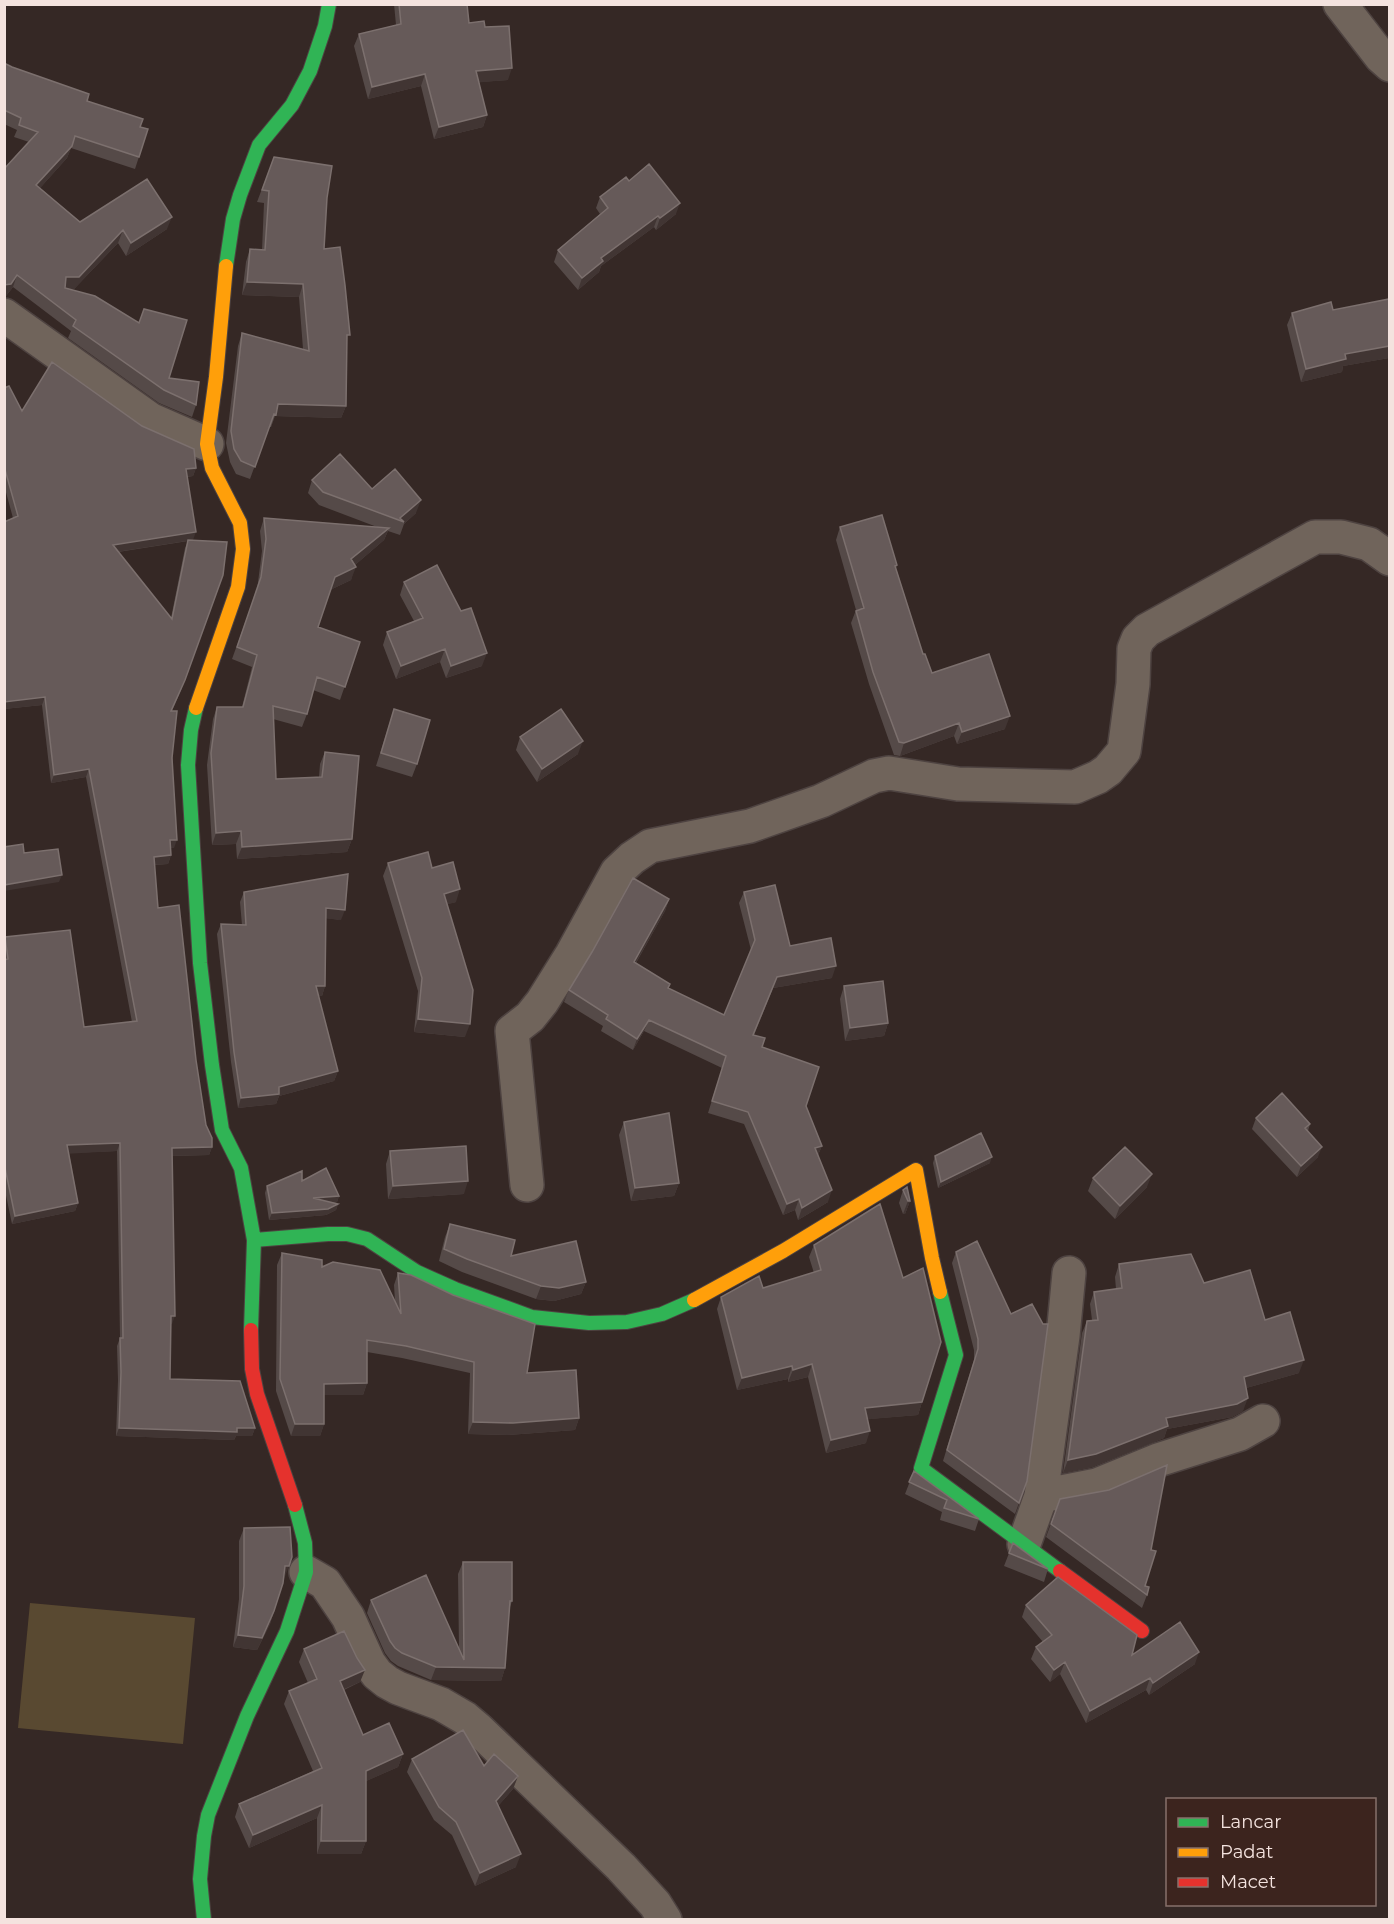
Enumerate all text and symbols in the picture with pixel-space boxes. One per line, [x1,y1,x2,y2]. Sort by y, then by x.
legend [1166,1798,1376,1906]
text: Lancar [1220,1811,1281,1833]
text: Padat [1220,1841,1273,1863]
text: Macet [1220,1871,1276,1893]

